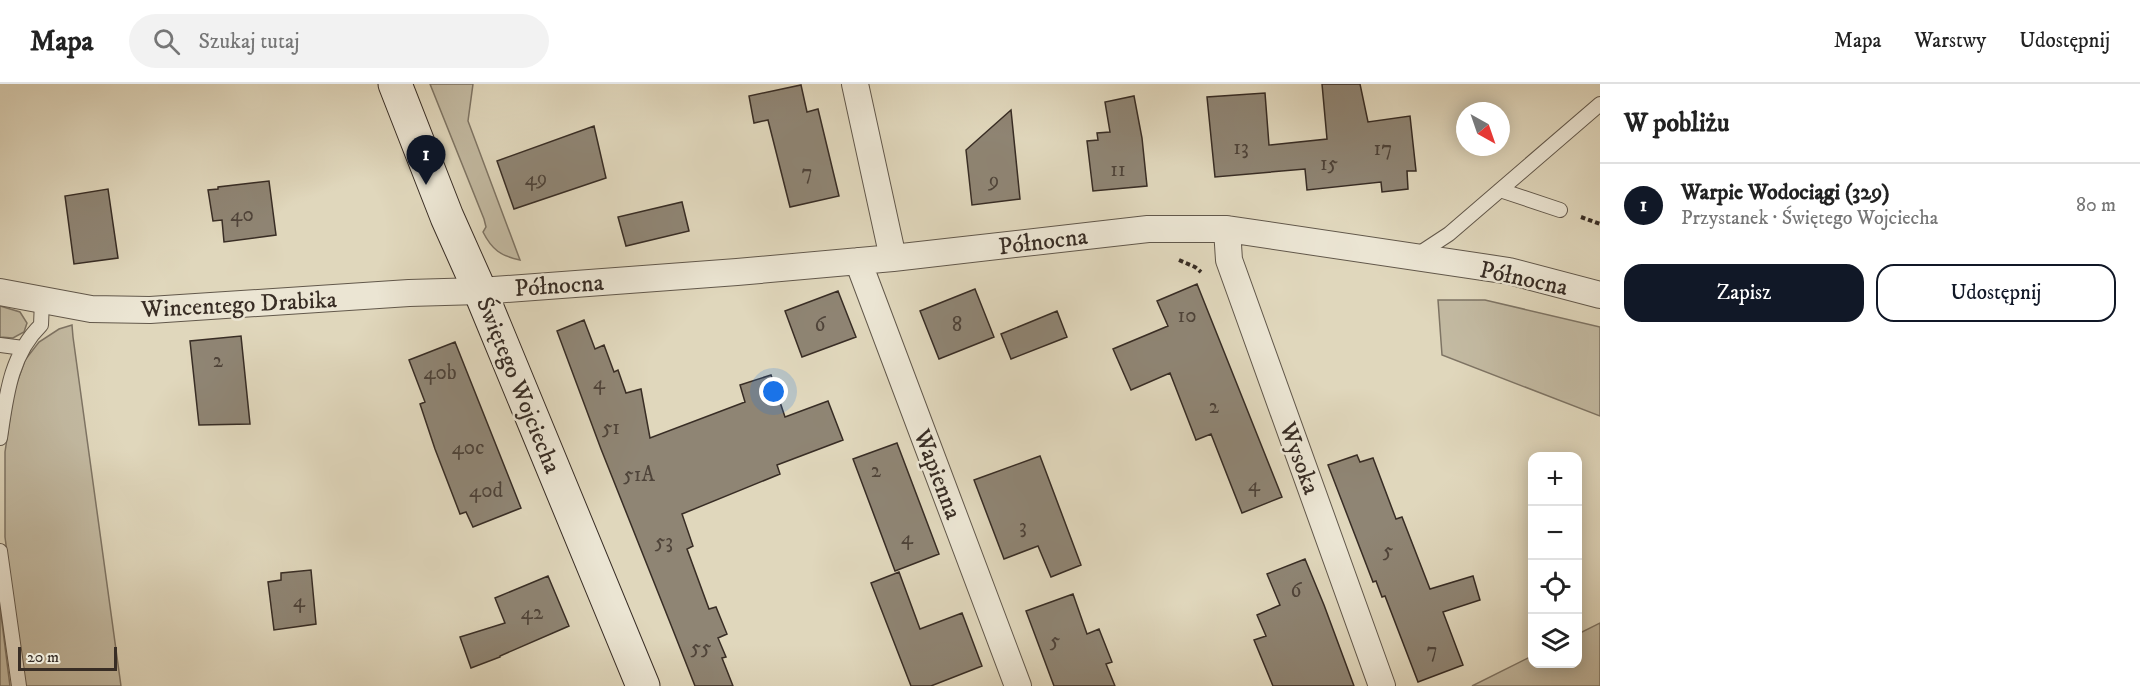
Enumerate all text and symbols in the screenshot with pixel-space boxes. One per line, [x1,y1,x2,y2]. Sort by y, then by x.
search box [129,14,549,68]
text: Mapa [30,24,93,59]
icon: search [150,25,183,58]
text: Szukaj tutaj [198,28,300,55]
text: Mapa [1834,28,1881,54]
text: Warstwy [1914,28,1986,54]
text: Udostępnij [2019,28,2110,54]
north arrow [1456,102,1510,156]
text: W pobliżu [1624,107,1729,140]
pin: 1 [406,135,446,185]
house number: 13 [1233,135,1249,161]
house number: 17 [1374,136,1392,162]
house number: 15 [1320,151,1338,177]
house number: 11 [1110,157,1126,183]
house number: 7 [801,160,813,186]
house number: 49 [525,166,547,192]
house number: 9 [988,168,999,194]
text: Warpie Wodociągi (329) [1681,179,1890,206]
text: 1 [1640,193,1647,218]
text: 80 m [2076,193,2116,218]
house number: 40 [230,202,254,228]
text: Przystanek · Świętego Wojciecha [1681,206,1938,231]
street label: Północna [997,222,1090,262]
street label: Północna [1477,255,1571,303]
button: Zapisz [1624,264,1864,322]
button: Udostępnij [1876,264,2116,322]
street label: Północna [513,268,606,304]
street label: Wincentego Drabika [139,285,338,325]
street label: Świętego Wojciecha [469,292,568,479]
house number: 10 [1178,303,1196,329]
house number: 6 [815,312,827,338]
house number: 8 [952,312,962,338]
house number: 2 [213,348,224,374]
house number: 40b [423,360,457,386]
house number: 4 [593,370,606,396]
your location [759,377,788,406]
house number: 2 [1209,394,1220,420]
house number: 51 [602,415,620,441]
street label: Wysoka [1272,417,1326,499]
street label: Wapienna [906,424,968,524]
house number: 40c [452,435,484,461]
map controls [1528,452,1582,668]
button: + [1528,452,1582,506]
house number: 2 [871,458,882,484]
house number: 51A [623,462,655,488]
house number: 4 [1248,472,1261,498]
house number: 40d [469,478,503,504]
button: − [1528,506,1582,560]
house number: 3 [1019,514,1027,540]
house number: 4 [901,525,914,551]
house number: 53 [655,529,673,555]
house number: 5 [1383,538,1393,564]
button: locate [1528,560,1582,614]
house number: 6 [1291,578,1303,604]
house number: 4 [293,588,306,614]
house number: 42 [521,600,544,626]
button: layers [1528,614,1582,668]
house number: 5 [1050,628,1060,654]
house number: 55 [691,635,711,661]
house number: 7 [1426,638,1438,664]
scale bar [18,644,117,672]
text: 20 m [27,647,59,667]

